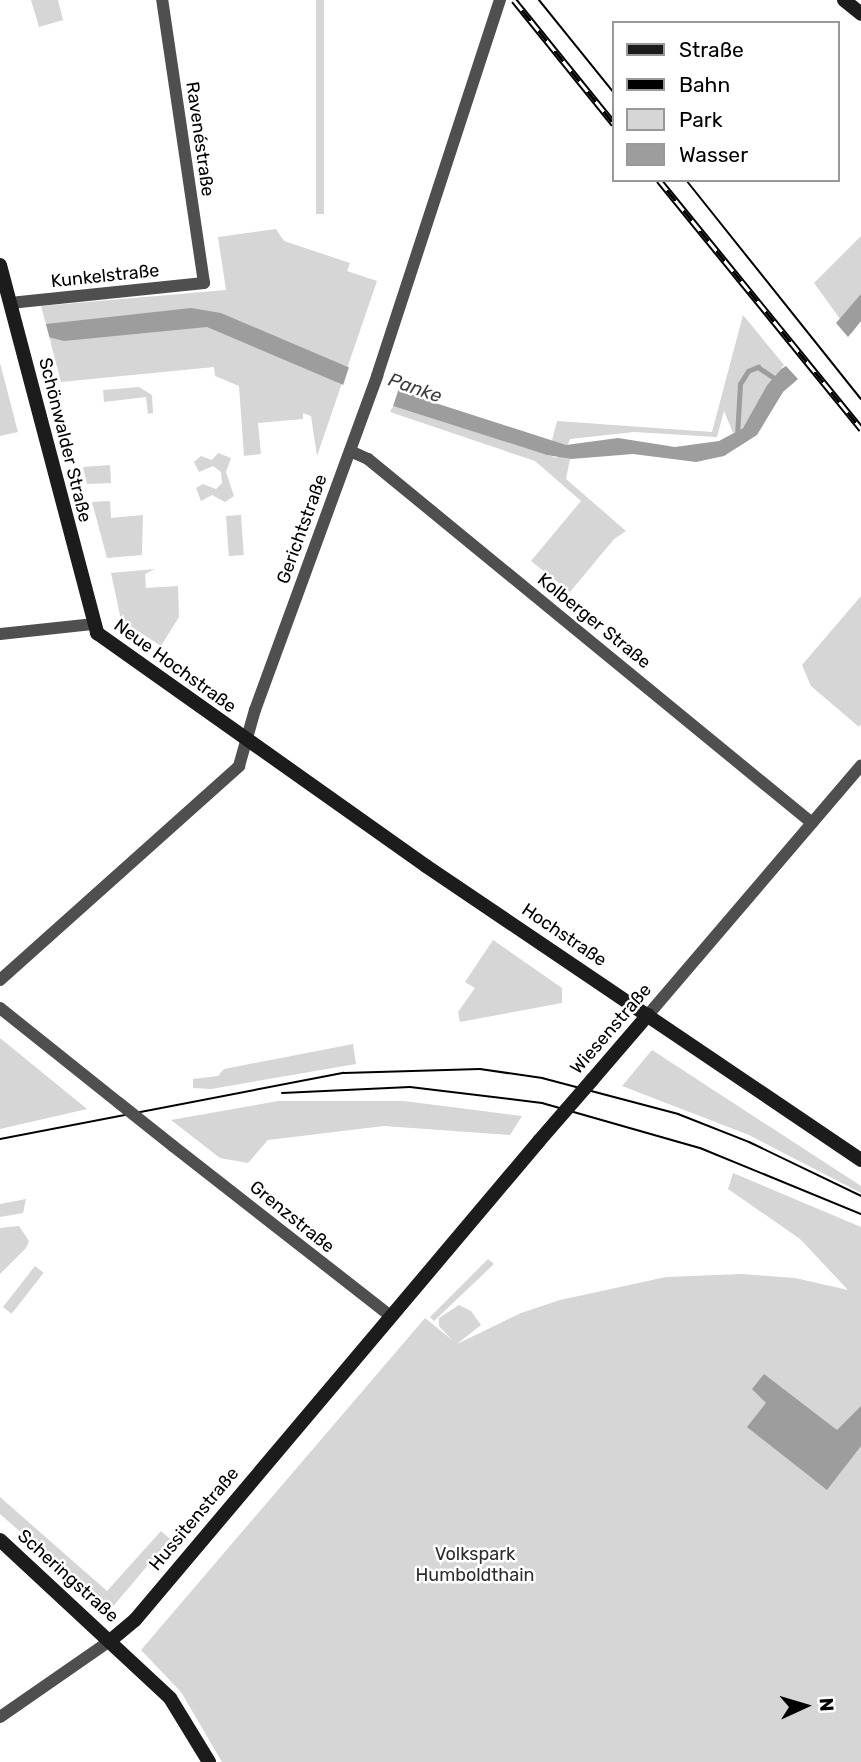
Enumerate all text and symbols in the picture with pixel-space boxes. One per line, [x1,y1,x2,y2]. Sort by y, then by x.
legend [612,21,840,182]
text: Straße [679,37,744,62]
text: Bahn [679,72,730,97]
street label: Ravenéstraße [181,80,219,198]
text: Park [679,107,723,132]
text: Wasser [679,142,748,167]
street label: Kunkelstraße [50,260,160,292]
street label: Schönwalder Straße [34,355,96,525]
water label: Panke [385,368,445,408]
street label: Gerichtstraße [272,471,332,587]
street label: Kolberger Straße [533,569,655,673]
street label: Neue Hochstraße [110,614,240,718]
street label: Hochstraße [518,899,610,971]
street label: Wiesenstraße [566,979,656,1079]
street label: Grenzstraße [245,1176,339,1258]
street label: Hussitenstraße [145,1463,243,1575]
street label: Scheringstraße [13,1525,123,1627]
park label: Volkspark Humboldthain [415,1544,535,1586]
north arrow [770,1671,840,1741]
text: N [814,1697,838,1712]

